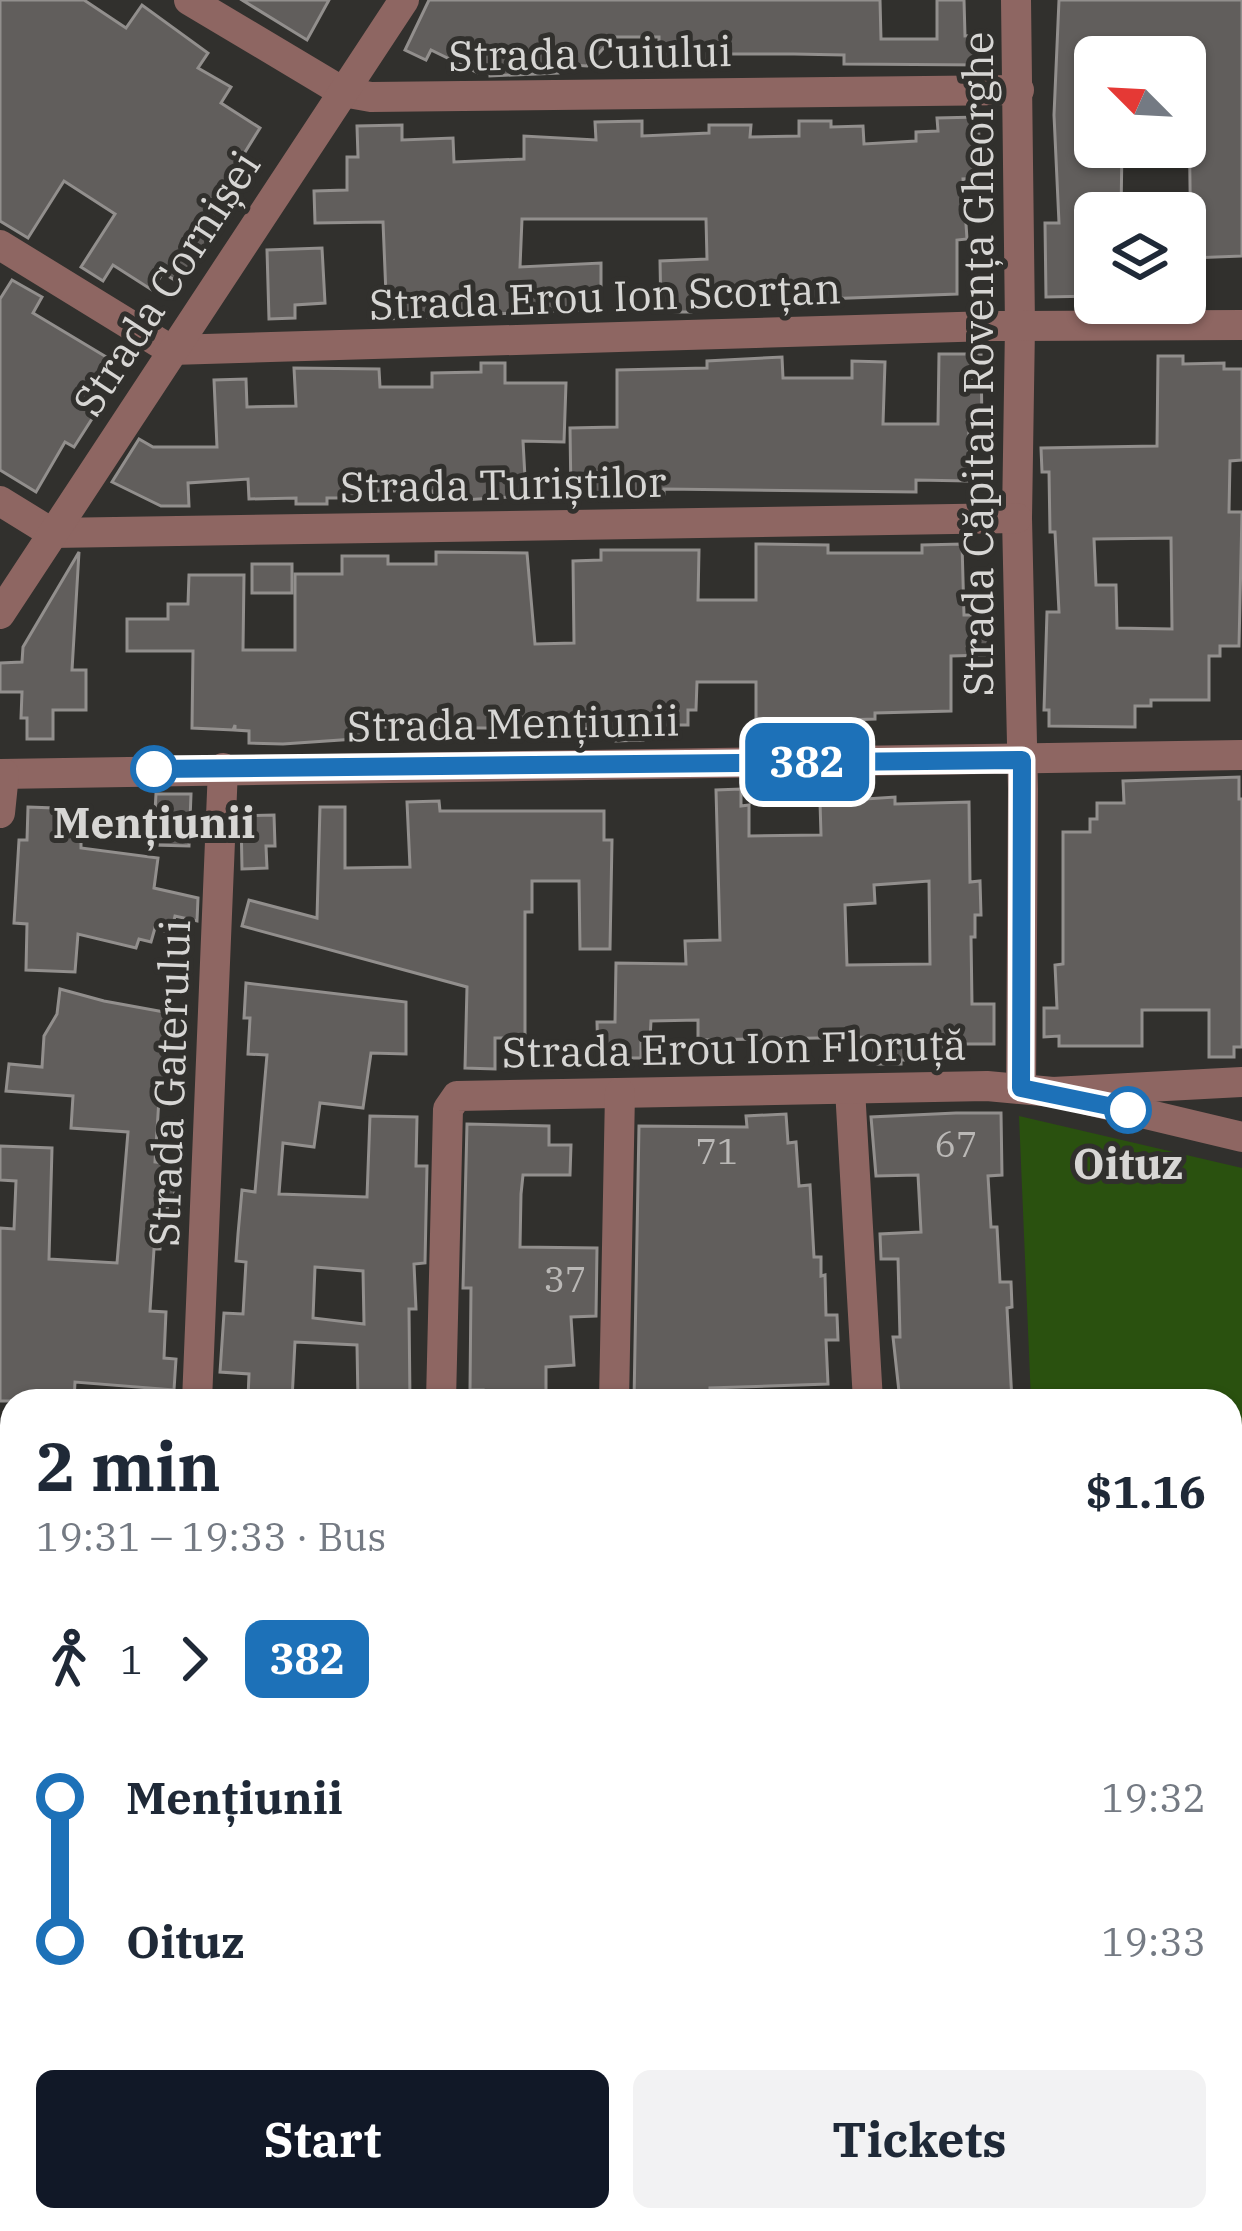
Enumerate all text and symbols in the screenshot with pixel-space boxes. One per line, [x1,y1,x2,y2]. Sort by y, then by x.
street label: Strada Cuiului [448,23,732,83]
street label: Strada Căpitan Rovența Gheorghe [950,32,1005,696]
north arrow [1074,36,1206,168]
map controls [1074,36,1206,324]
street label: Strada Cornișei [60,140,272,426]
button: layers [1074,192,1206,324]
street label: Strada Erou Ion Scorțan [368,260,842,332]
street label: Strada Turiștilor [339,454,667,514]
street label: Strada Mențiunii [346,693,680,753]
line badge: 382 [738,723,876,801]
text: 382 [769,734,845,789]
marker: Mențiunii [132,747,176,791]
place label: Mențiunii [53,795,255,851]
street label: Strada Gaterului [136,919,202,1247]
street label: Strada Erou Ion Floruță [501,1016,967,1080]
marker: Oituz [1106,1088,1150,1132]
house number: 67 [934,1120,978,1167]
house number: 71 [695,1127,739,1174]
place label: Oituz [1073,1136,1183,1191]
house number: 37 [543,1255,587,1302]
text: 2 min [36,1423,221,1509]
text: $1.16 [1086,1462,1206,1520]
text: 19:31 – 19:33 · Bus [36,1511,386,1562]
icon: walk [36,1626,102,1692]
icon: forward [161,1626,227,1692]
text: 382 [269,1631,345,1686]
text: 1 [120,1634,143,1685]
text: Mențiunii [126,1768,343,1826]
text: 19:32 [1101,1772,1206,1823]
text: Oituz [126,1912,244,1970]
text: 19:33 [1101,1916,1206,1967]
button: Start [36,2070,609,2208]
button: Tickets [633,2070,1206,2208]

